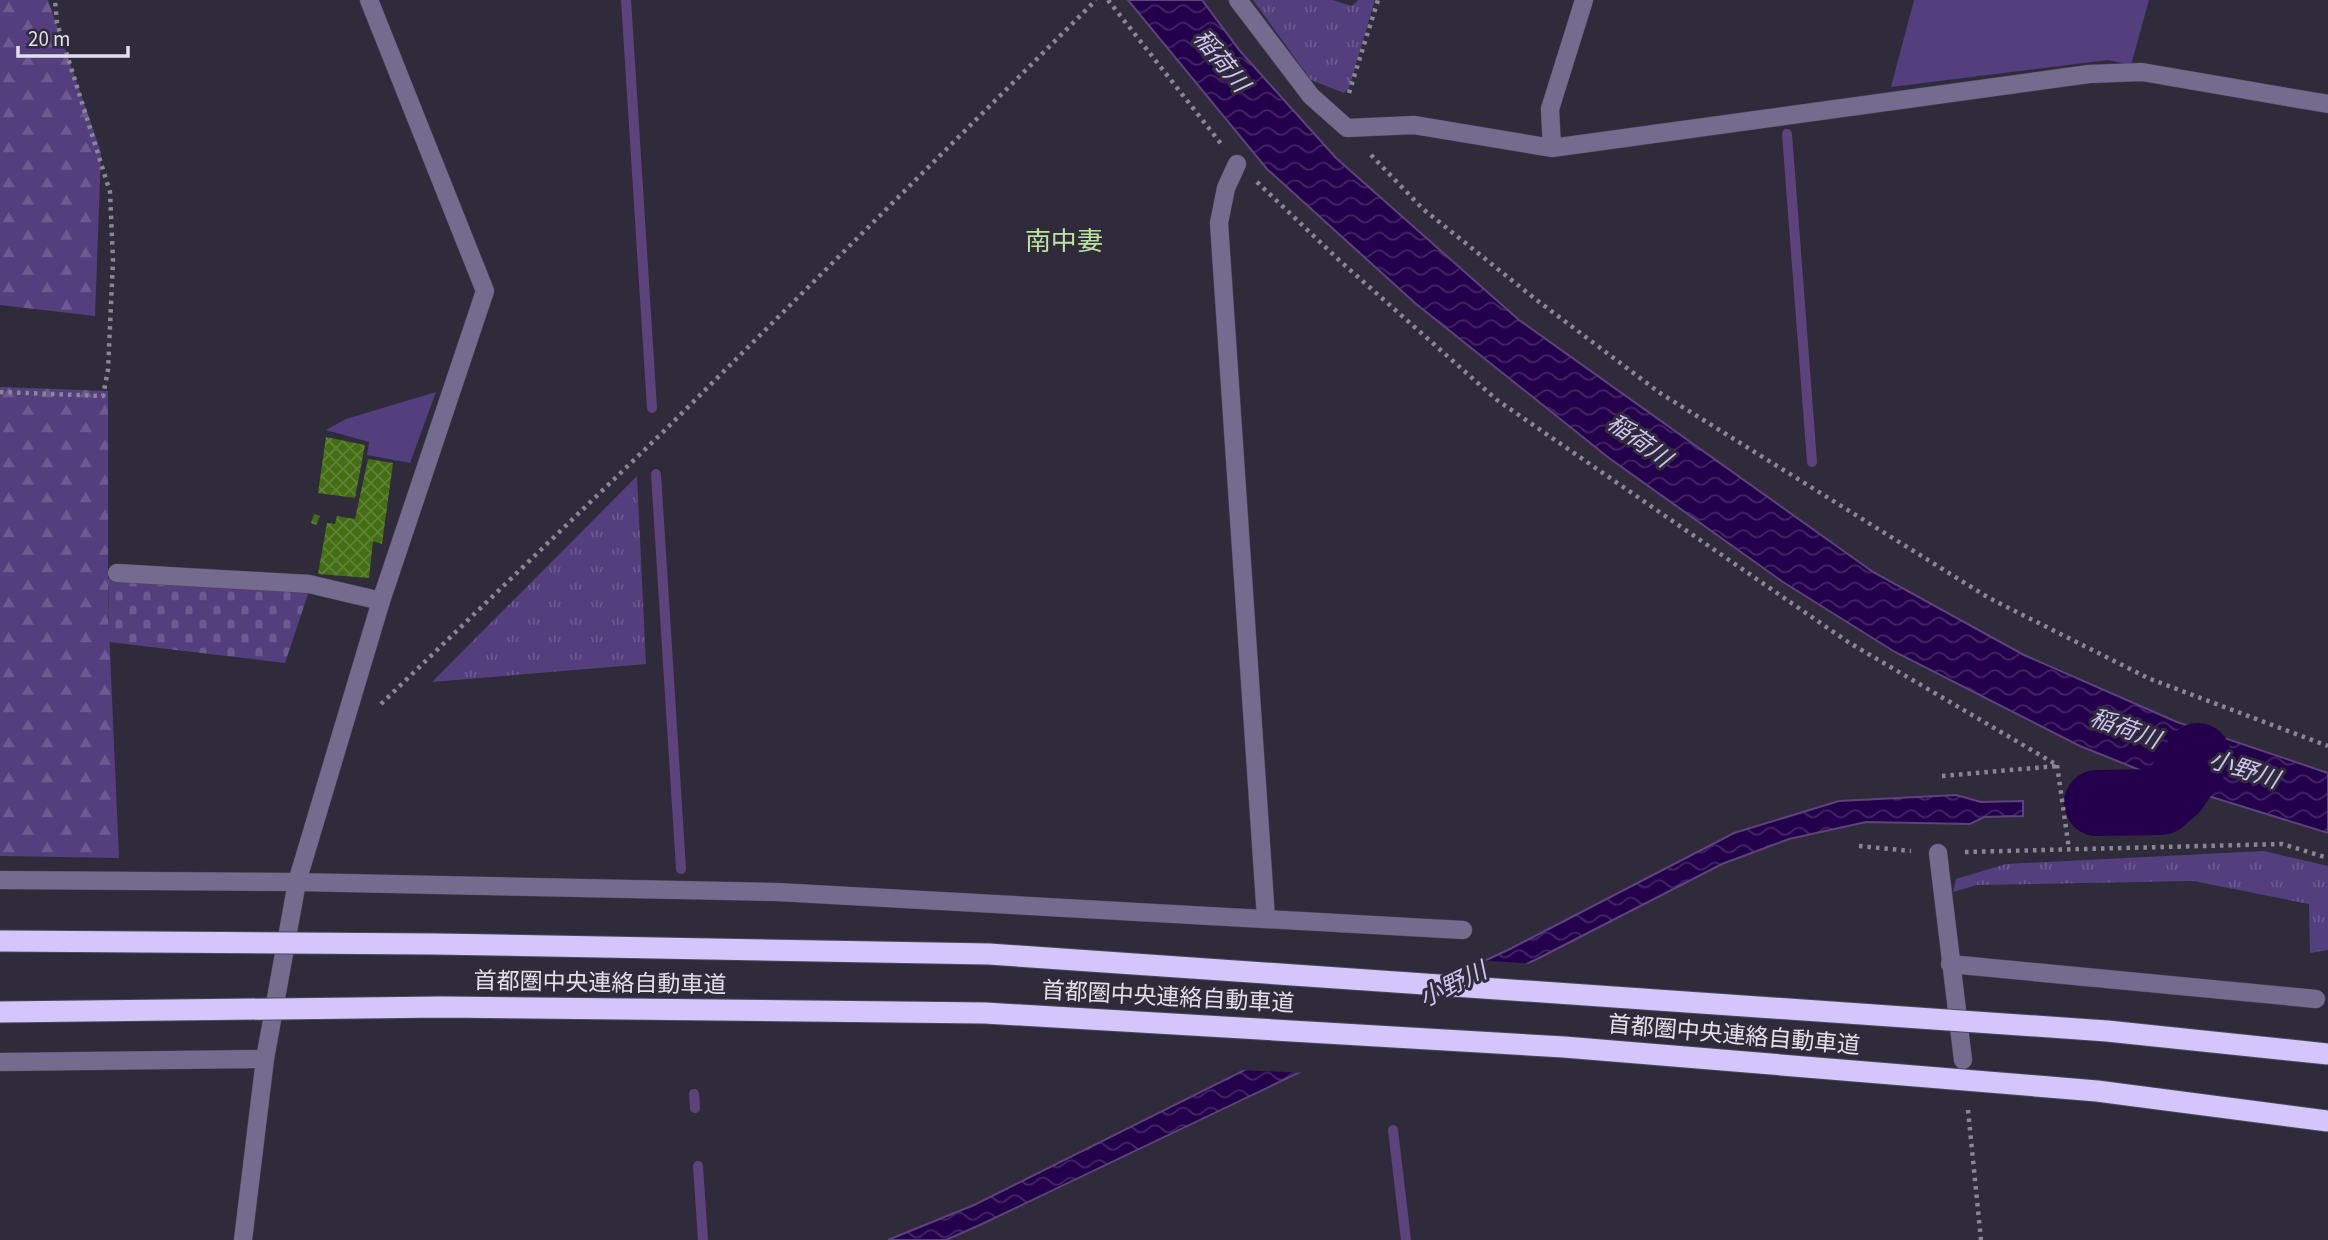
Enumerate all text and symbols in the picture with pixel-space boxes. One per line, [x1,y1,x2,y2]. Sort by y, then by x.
scale bar [18,14,128,58]
water label: 稲荷川 [1185,22,1259,102]
text: 20 m [28,24,70,54]
district label: 南中妻 [1025,223,1103,260]
water label: 稲荷川 [1600,406,1681,478]
water label: 稲荷川 [2085,700,2168,759]
water label: 小野川 [2204,742,2286,799]
water label: 小野川 [1413,952,1496,1017]
street label: 首都圏中央連絡自動車道 [473,964,727,1002]
street label: 首都圏中央連絡自動車道 [1041,974,1295,1020]
street label: 首都圏中央連絡自動車道 [1607,1008,1861,1062]

